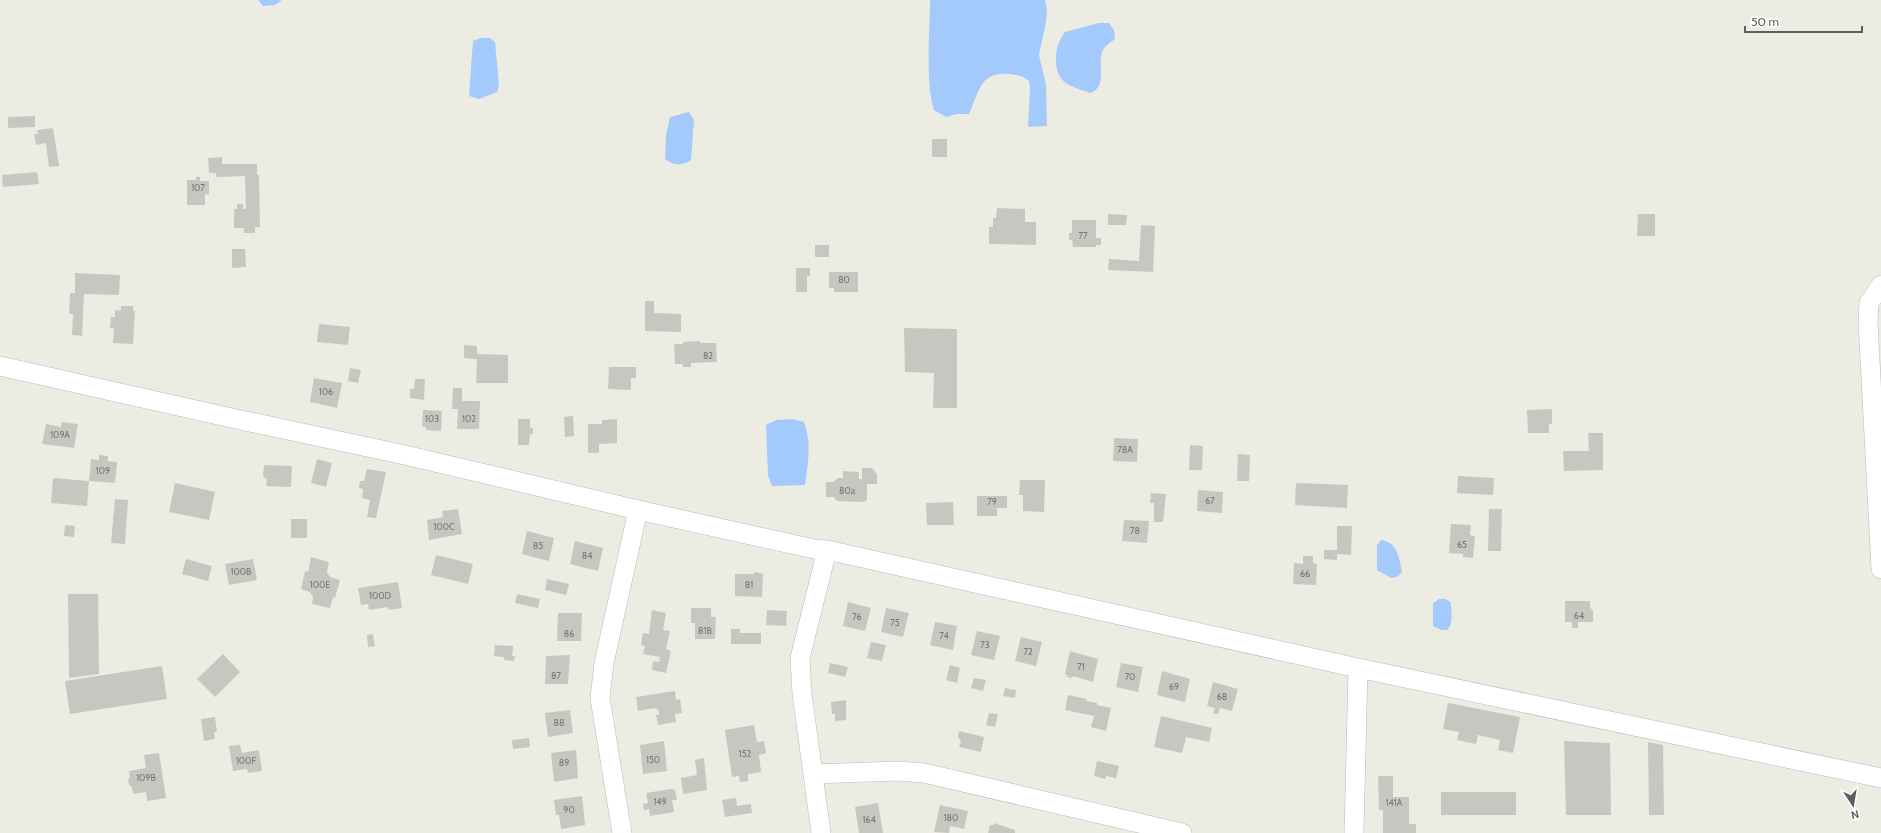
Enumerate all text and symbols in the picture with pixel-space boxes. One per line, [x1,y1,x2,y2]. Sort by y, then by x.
scale bar [1745,8,1862,34]
text: 50 m [1751,14,1779,29]
house number: 107 [191,182,205,193]
house number: 77 [1078,230,1088,241]
house number: 80 [838,274,850,285]
house number: 82 [703,350,713,361]
house number: 106 [319,386,333,397]
house number: 103 [425,413,439,424]
house number: 102 [462,413,476,424]
house number: 109A [50,429,70,440]
house number: 78A [1117,444,1133,455]
house number: 109 [96,465,110,476]
house number: 80a [839,485,856,496]
house number: 67 [1205,495,1215,506]
house number: 79 [987,496,997,507]
house number: 100C [433,521,455,532]
house number: 78 [1130,525,1140,536]
house number: 65 [1457,539,1467,550]
house number: 85 [533,540,543,551]
house number: 84 [582,550,592,561]
house number: 100B [231,566,252,577]
house number: 66 [1300,568,1310,579]
house number: 100E [310,579,330,590]
house number: 81 [745,579,753,590]
house number: 100D [369,590,391,601]
house number: 64 [1574,610,1584,621]
house number: 76 [852,611,862,622]
house number: 75 [890,617,900,628]
house number: 81B [698,625,713,636]
house number: 86 [564,628,574,639]
house number: 74 [939,630,949,641]
house number: 73 [980,639,990,650]
house number: 72 [1023,646,1033,657]
house number: 71 [1077,661,1085,672]
house number: 87 [551,670,561,681]
house number: 70 [1125,671,1135,682]
house number: 69 [1169,681,1179,692]
house number: 68 [1217,691,1227,702]
house number: 88 [554,717,564,728]
house number: 152 [739,748,752,759]
house number: 150 [646,754,660,765]
house number: 100F [236,755,256,766]
house number: 89 [559,757,569,768]
house number: 109B [136,772,156,783]
north arrow [1833,785,1873,825]
house number: 149 [653,796,667,807]
house number: 141A [1386,797,1403,808]
house number: 90 [563,804,575,815]
text: N [1850,807,1860,822]
house number: 180 [944,812,958,823]
house number: 164 [862,814,876,825]

